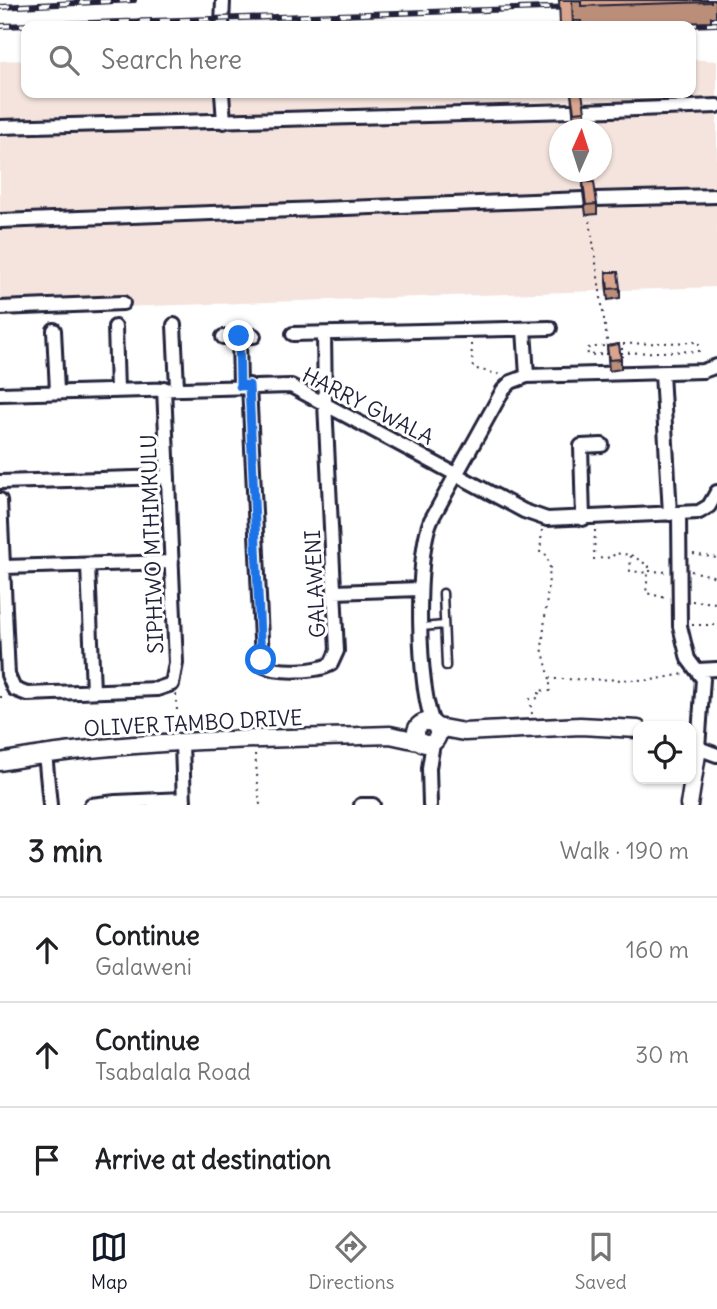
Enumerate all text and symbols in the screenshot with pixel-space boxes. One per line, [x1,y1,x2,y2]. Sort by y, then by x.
search box [21,21,696,98]
icon: search [45,41,83,79]
text: Search here [101,43,242,76]
north arrow [549,119,612,182]
route end [223,320,254,351]
street label: HARRY GWALA [298,361,438,451]
street label: SIPHIWO MTHIMKULU [135,434,169,654]
street label: GALAWENI [299,529,331,639]
route start [245,644,276,675]
street label: OLIVER TAMBO DRIVE [83,704,303,742]
map controls [633,721,696,784]
button: locate [633,721,696,784]
text: 3 min [28,832,103,870]
text: Walk · 190 m [560,836,689,865]
text: Continue [95,919,200,952]
icon: ahead [28,931,66,969]
text: 160 m [626,935,689,964]
text: Galaweni [95,952,192,981]
text: Continue [95,1024,200,1057]
icon: ahead [28,1036,66,1074]
text: 30 m [635,1040,689,1069]
text: Tsabalala Road [95,1057,251,1086]
icon: arrive [28,1141,66,1179]
text: Arrive at destination [95,1143,331,1176]
tab: Map [90,1228,128,1294]
tab: Directions [309,1228,394,1294]
tab: Saved [575,1228,627,1294]

